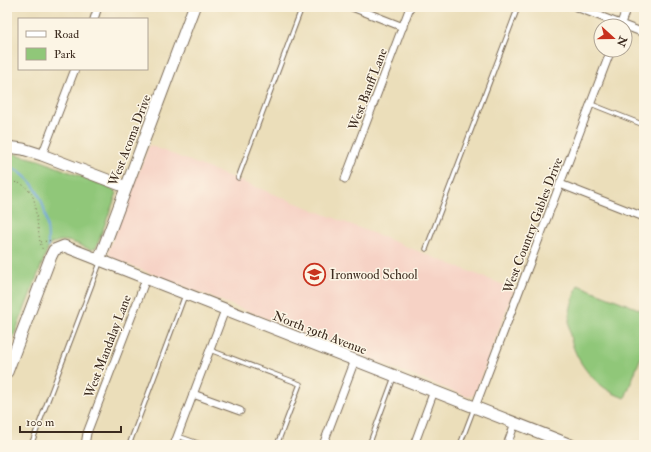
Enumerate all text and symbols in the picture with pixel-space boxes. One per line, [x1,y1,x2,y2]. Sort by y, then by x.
legend [18,18,148,70]
north arrow [593,18,633,58]
text: Road [54,27,79,42]
text: N [614,34,630,49]
street label: West Banff Lane [345,46,391,134]
text: Park [54,47,76,62]
street label: West Acoma Drive [105,92,155,189]
street label: West Country Gables Drive [499,155,567,297]
school or university icon: Ironwood School [302,261,328,287]
place label: Ironwood School [330,267,418,283]
street label: West Mandalay Lane [81,292,136,401]
street label: North 39th Avenue [270,308,369,358]
scale bar [20,408,121,434]
text: 100 m [26,415,55,430]

